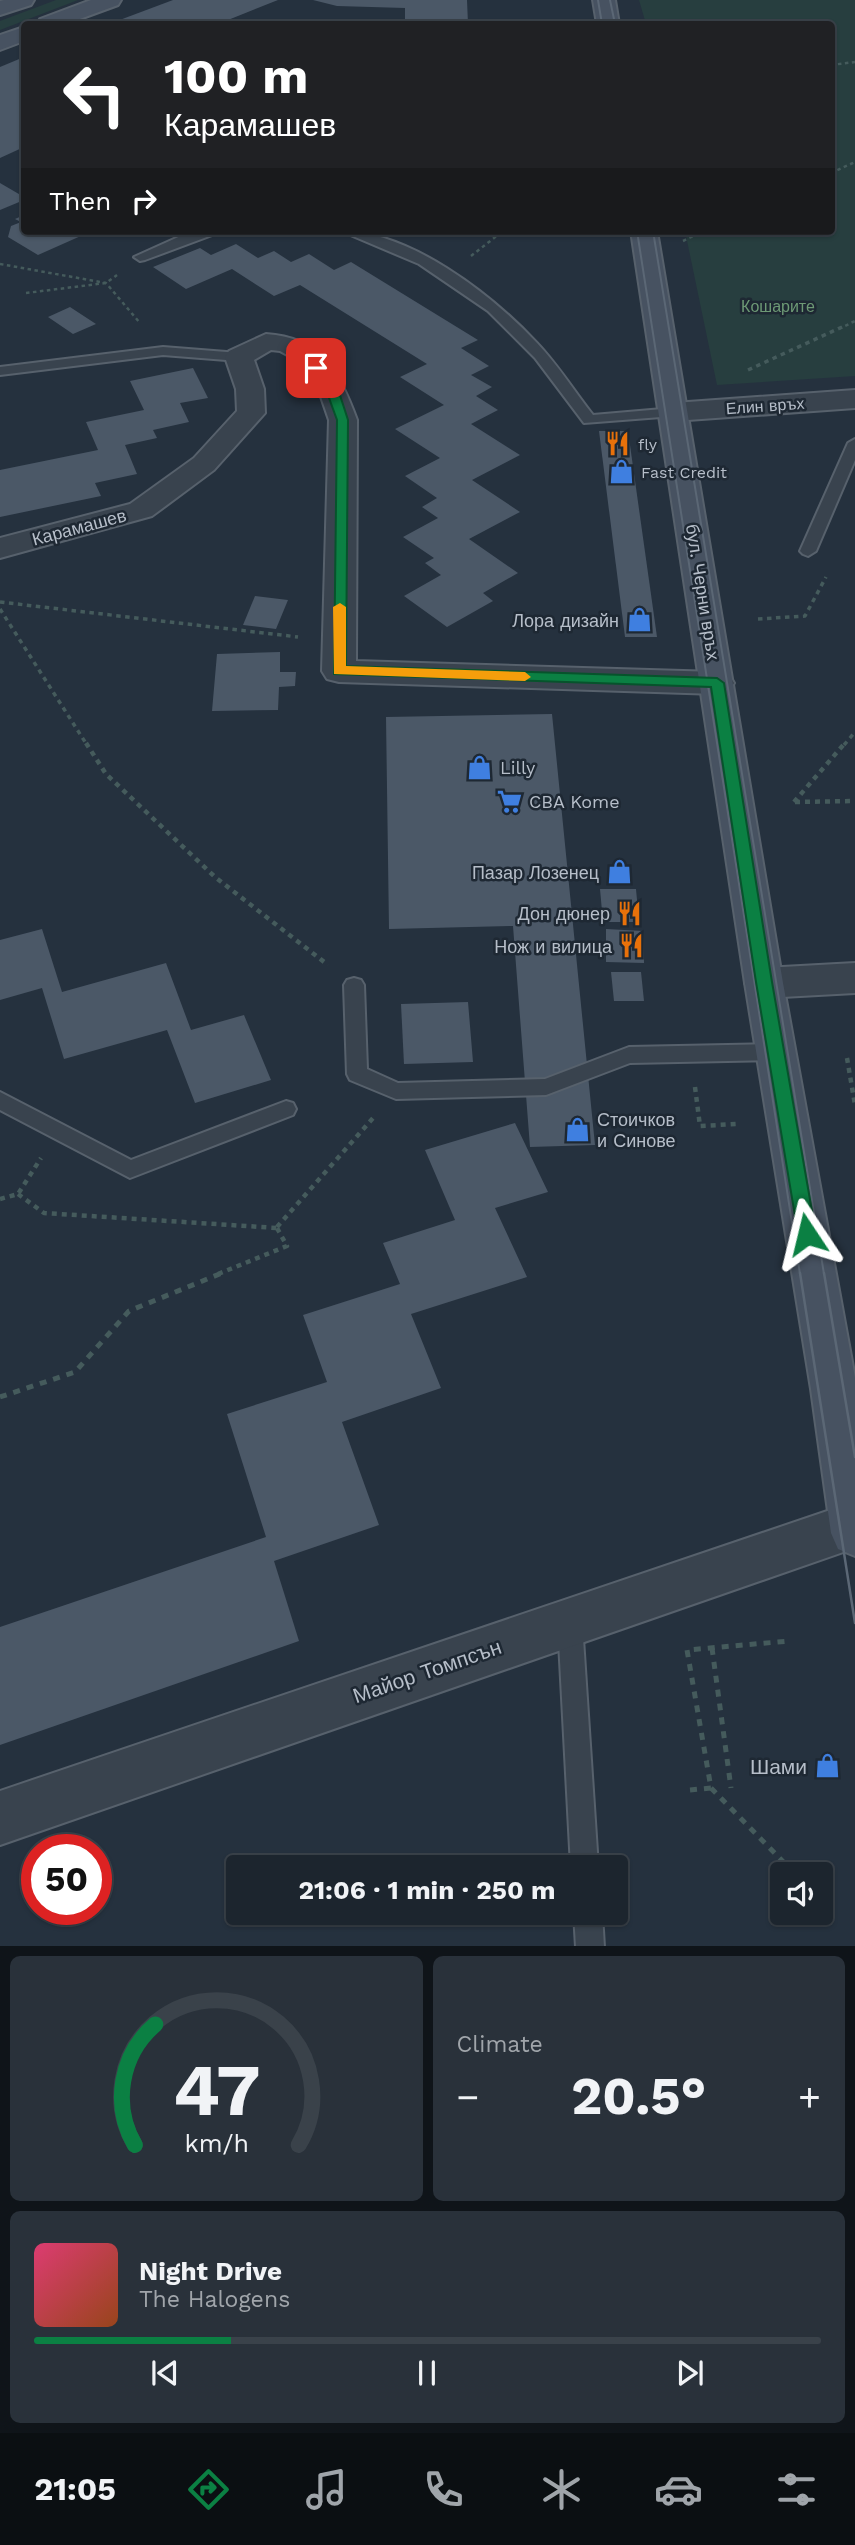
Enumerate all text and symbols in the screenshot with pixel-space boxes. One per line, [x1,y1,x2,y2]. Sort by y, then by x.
text: 100 m [164,47,308,105]
icon: left [49,49,140,140]
text: Карамашев [164,106,336,144]
icon: right [125,182,163,220]
text: Then [49,186,111,216]
park label: Кошарите [741,297,815,316]
pin [286,338,346,398]
icon: arrive [297,349,335,387]
street label: Елин връх [725,394,805,418]
restaurant icon: fly [604,430,632,458]
place label: fly [638,435,658,454]
shop icon: Fast Credit [607,458,635,486]
place label: Fast Credit [641,463,727,482]
street label: Карамашев [29,504,129,550]
street label: бул. Черни връх [682,522,724,662]
shop icon: Лора дизайн [625,606,653,634]
place label: Лора дизайн [512,610,619,631]
shop icon: Lilly [466,753,494,781]
place label: Lilly [500,757,536,778]
supermarket icon: CBA Kome [495,787,523,815]
place label: CBA Kome [529,791,620,812]
shop icon: Пазар Лозенец [605,858,633,886]
place label: Пазар Лозенец [472,862,599,883]
restaurant icon: Дон дюнер [616,899,644,927]
place label: Дон дюнер [518,903,610,924]
restaurant icon: Нож и вилица [618,932,646,960]
place label: Нож и вилица [494,936,613,957]
place label: Стоичков и Синове [597,1109,676,1151]
shop icon: Стоичков и Синове [563,1115,591,1143]
position arrow [770,1197,844,1271]
street label: Майор Томпсън [349,1634,505,1708]
shop icon: Шами [813,1752,841,1780]
place label: Шами [750,1754,807,1779]
speed limit sign: 50 [21,1834,112,1925]
map controls [770,1862,833,1925]
button: sound [770,1862,833,1925]
text: 21:06 · 1 min · 250 m [298,1875,556,1905]
text: Climate [457,2031,543,2058]
text: 47 [172,2047,260,2133]
text: 20.5° [571,2066,706,2127]
text: − [457,2075,479,2119]
text: + [798,2075,821,2119]
text: km/h [184,2128,248,2157]
text: Night Drive [139,2256,282,2286]
text: The Halogens [139,2286,290,2313]
icon: previous [146,2354,184,2392]
icon: pause [408,2354,446,2392]
icon: next [671,2354,709,2392]
icon: directions [184,2465,233,2514]
icon: music [302,2465,351,2514]
icon: phone [419,2465,468,2514]
icon: climate [537,2465,586,2514]
icon: car [654,2465,703,2514]
icon: filters [772,2465,821,2514]
text: 21:05 [34,2470,116,2508]

